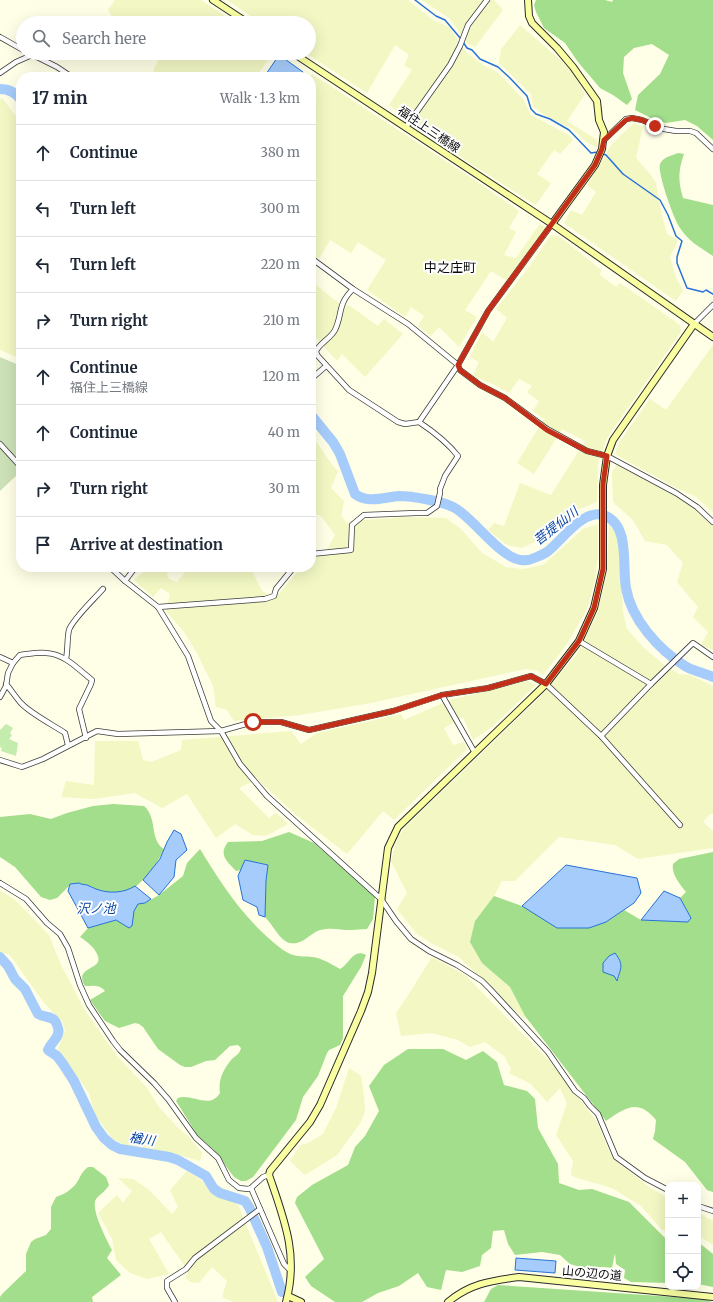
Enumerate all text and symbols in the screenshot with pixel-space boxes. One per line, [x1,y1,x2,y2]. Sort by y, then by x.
search box [16,16,316,60]
icon: search [30,27,52,49]
text: Search here [62,29,146,48]
text: 17 min [32,87,88,109]
text: Walk · 1.3 km [220,90,300,107]
street label: 福住上三橋線 [395,103,463,155]
route end [646,117,664,135]
icon: ahead [32,142,54,164]
text: Continue [70,143,138,162]
text: 380 m [261,144,300,161]
icon: left [32,198,54,220]
text: Turn left [70,199,136,218]
text: 300 m [260,200,300,217]
icon: left [32,254,54,276]
text: Turn left [70,255,136,274]
text: 220 m [261,256,300,273]
district label: 中之庄町 [424,259,476,276]
icon: right [32,310,54,332]
text: Turn right [70,311,148,330]
text: 210 m [263,312,300,329]
text: Continue [70,358,138,377]
icon: ahead [32,366,54,388]
text: 120 m [262,368,300,385]
text: 福住上三橋線 [70,379,148,396]
icon: ahead [32,422,54,444]
text: Continue [70,423,138,442]
text: 40 m [268,424,300,441]
icon: right [32,478,54,500]
text: Turn right [70,479,148,498]
text: 30 m [268,480,300,497]
water label: 菩提仙川 [530,502,583,549]
icon: arrive [32,534,54,556]
text: Arrive at destination [70,535,223,554]
route start [244,713,262,731]
water label: 沢ノ池 [76,900,117,917]
water label: 楢川 [128,1129,158,1150]
map controls [665,1182,701,1290]
button: + [665,1182,701,1218]
button: − [665,1218,701,1254]
button: locate [665,1254,701,1290]
street label: 山の辺の道 [561,1263,623,1283]

